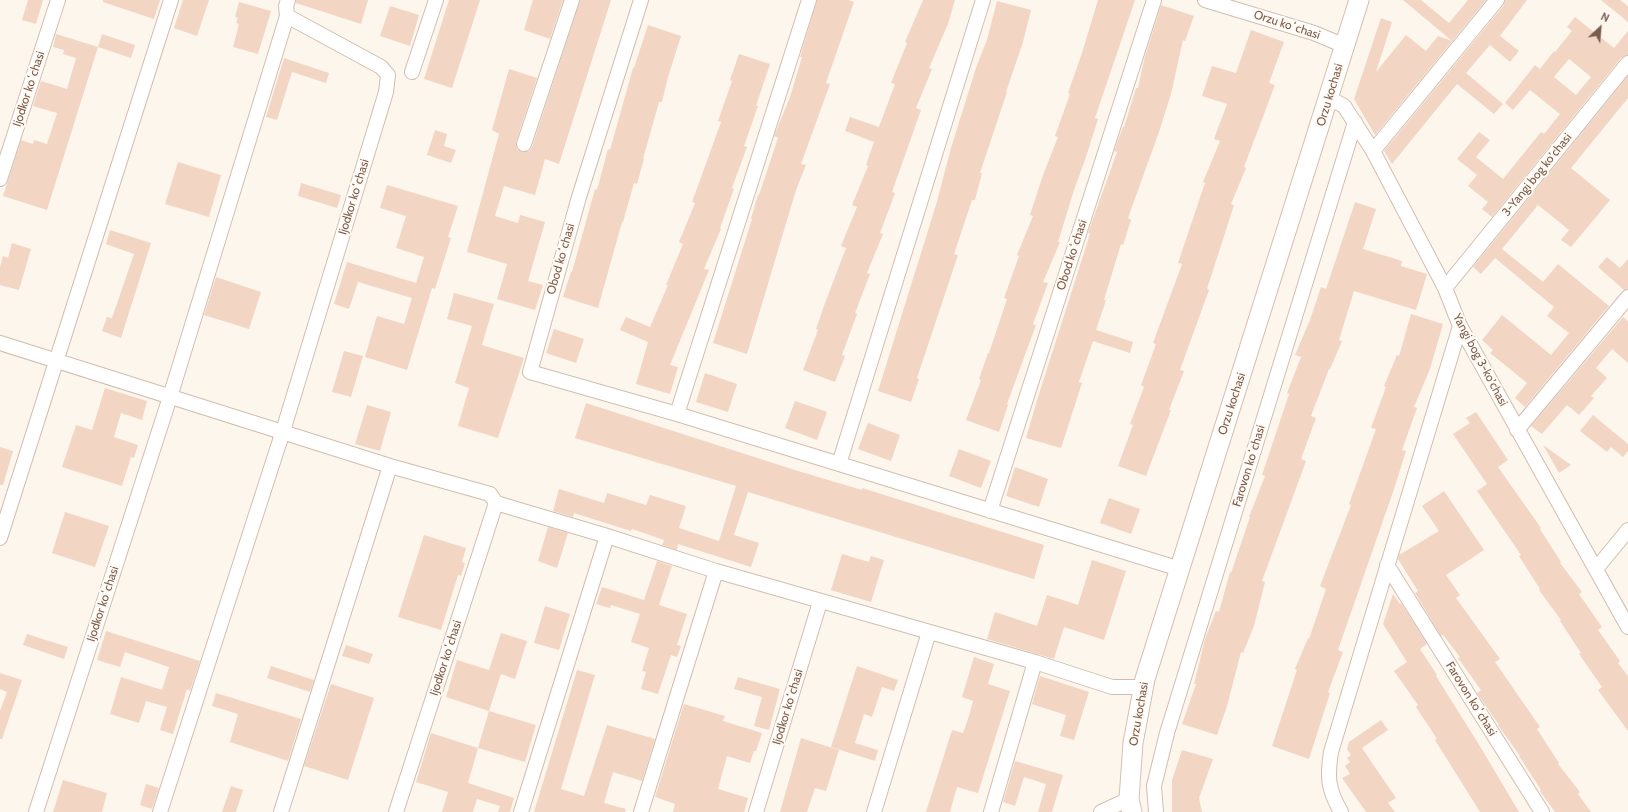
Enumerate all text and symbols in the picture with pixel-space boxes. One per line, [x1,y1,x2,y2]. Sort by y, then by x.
street label: Orzu koʻchasi [1252,7,1322,43]
north arrow [1580,8,1620,48]
text: N [1599,9,1612,25]
street label: Ijodkor koʻchasi [10,49,48,129]
street label: Orzu kochasi [1314,62,1346,128]
street label: 3-Yangi bog koʼchasi [1499,131,1575,219]
street label: Ijodkor koʻchasi [336,157,372,237]
street label: Obod koʻchasi [1054,218,1090,292]
street label: Obod koʻchasi [544,222,578,296]
street label: Yangi bog 3-koʼchasi [1449,311,1511,409]
street label: Orzu kochasi [1215,371,1249,437]
street label: Farovon koʻchasi [1230,423,1268,509]
street label: Ijodkor koʻchasi [84,564,122,644]
street label: Ijodkor koʻchasi [427,618,465,698]
street label: Farovon koʻchasi [1442,659,1500,739]
street label: Ijodkor koʻchasi [770,667,806,747]
street label: Orzu kochasi [1126,681,1152,747]

